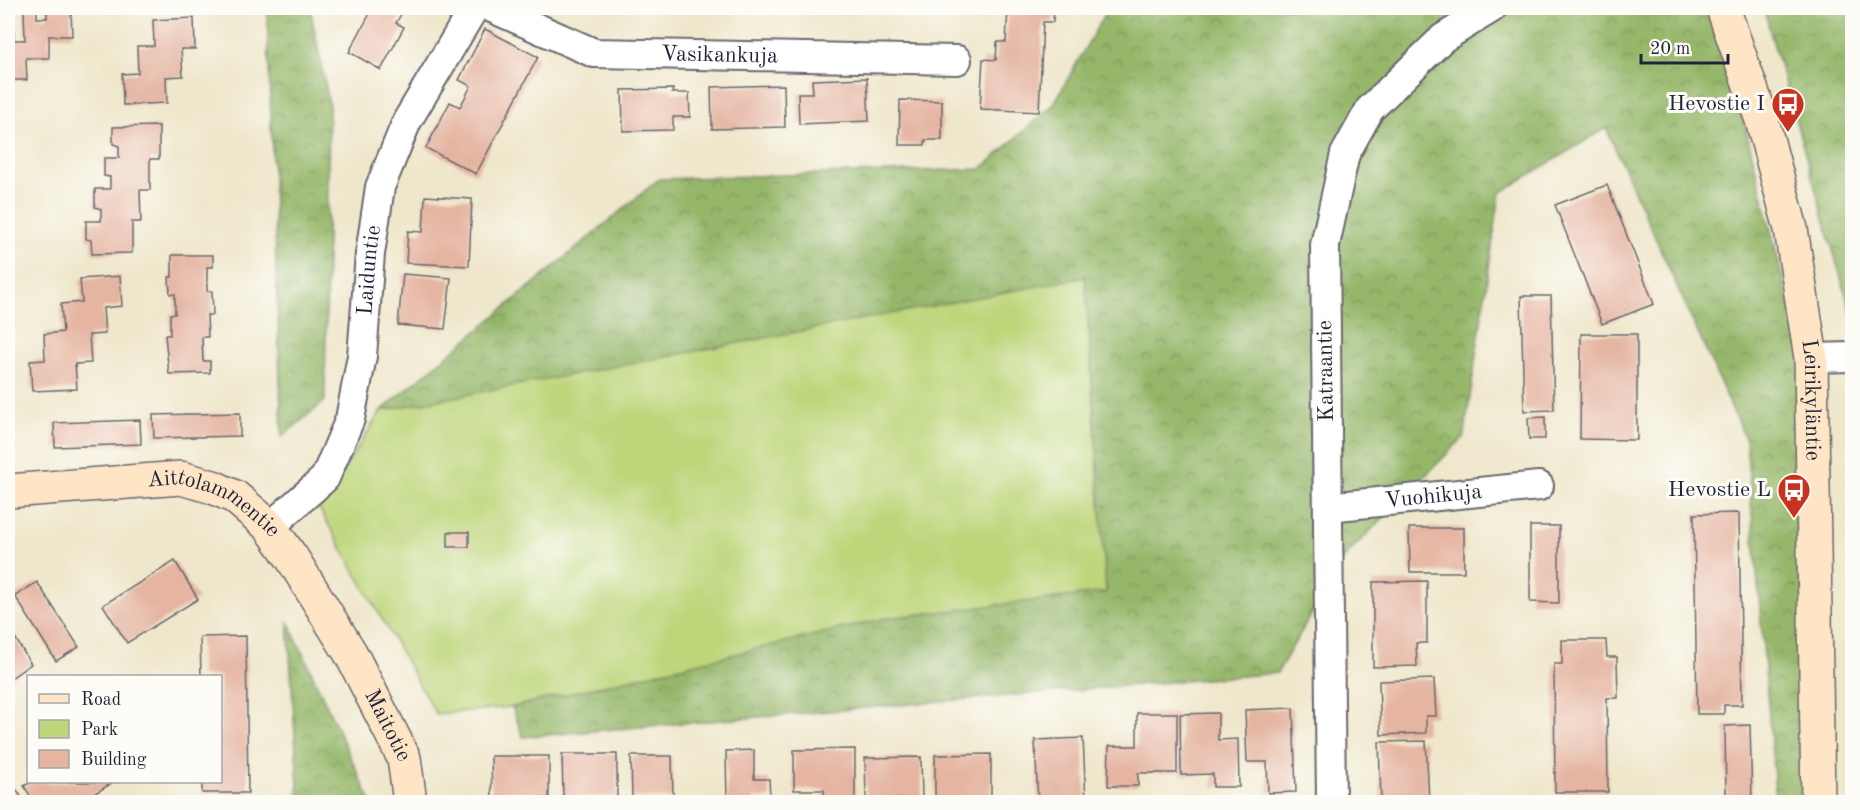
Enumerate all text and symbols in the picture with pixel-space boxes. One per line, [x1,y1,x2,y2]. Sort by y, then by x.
scale bar [1641,27,1728,65]
text: 20 m [1650,40,1690,58]
street label: Vasikankuja [661,43,778,68]
bus stop icon: Hevostie I [1770,86,1806,133]
place label: Hevostie I [1668,93,1765,115]
street label: Laiduntie [354,224,385,316]
street label: Katraantie [1314,320,1338,422]
street label: Leirikyläntie [1797,338,1824,461]
street label: Aittolammentie [146,467,284,541]
bus stop icon: Hevostie L [1776,472,1812,519]
place label: Hevostie L [1668,479,1771,501]
street label: Vuohikuja [1384,481,1483,512]
legend [27,675,222,783]
street label: Maitotie [360,686,415,765]
text: Road [81,691,121,709]
text: Park [81,721,118,739]
text: Building [81,751,147,769]

